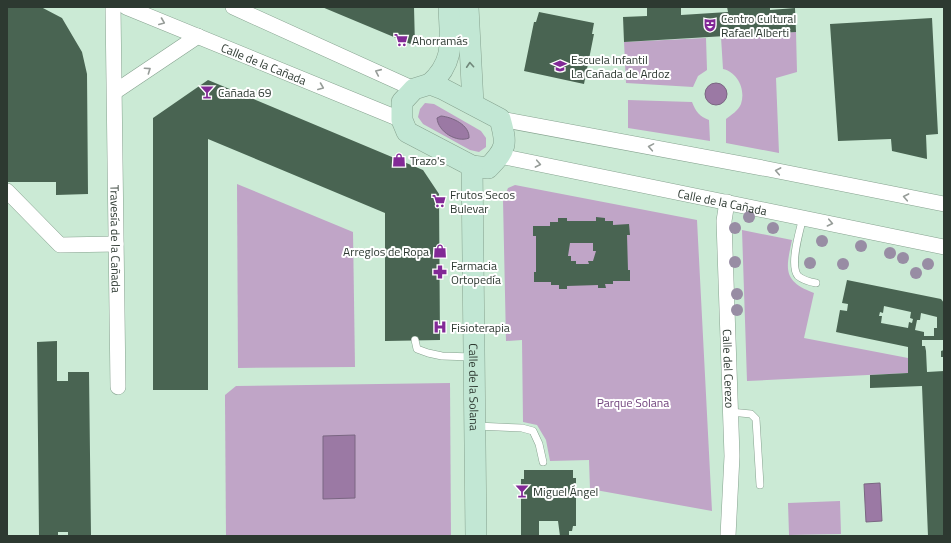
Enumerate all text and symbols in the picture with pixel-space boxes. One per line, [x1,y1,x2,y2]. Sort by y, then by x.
place label: Centro Cultural Rafael Alberti [721,9,796,42]
one-way arrow [158,17,165,25]
theatre icon: Centro Cultural Rafael Alberti [702,17,718,33]
place label: Ahorramás [412,31,468,50]
supermarket icon: Ahorramás [393,32,409,48]
street label: Calle de la Cañada [218,37,309,89]
place label: Escuela Infantil La Cañada de Ardoz [571,50,670,83]
school or university icon: Escuela Infantil La Cañada de Ardoz [552,58,568,74]
one-way arrow [466,62,475,68]
one-way arrow [144,67,151,74]
one-way arrow [375,69,383,77]
one-way arrow [317,82,324,90]
place label: Cañada 69 [218,83,272,102]
bar icon: Cañada 69 [199,84,215,100]
one-way arrow [647,143,654,152]
place label: Trazo's [410,151,445,170]
shop icon: Trazo's [391,152,407,168]
one-way arrow [535,159,541,168]
one-way arrow [775,167,782,175]
street label: Calle de la Cañada [676,183,769,220]
street label: Travesía de la Cañada [106,185,126,293]
place label: Frutos Secos Bulevar [450,185,515,218]
supermarket icon: Frutos Secos Bulevar [431,193,447,209]
one-way arrow [903,193,909,201]
one-way arrow [827,218,833,226]
place label: Arreglos de Ropa [343,242,429,261]
shop icon: Arreglos de Ropa [432,243,448,259]
place label: Farmacia Ortopedía [451,256,501,289]
pharmacy icon: Farmacia Ortopedía [432,264,448,280]
place label: Fisioterapia [451,318,510,337]
hospital icon: Fisioterapia [432,319,448,335]
street label: Calle del Cerezo [718,329,740,408]
street label: Calle de la Solana [464,343,484,431]
park label: Parque Solana [597,393,669,412]
place label: Miguel Ángel [533,482,598,501]
bar icon: Miguel Ángel [514,483,530,499]

